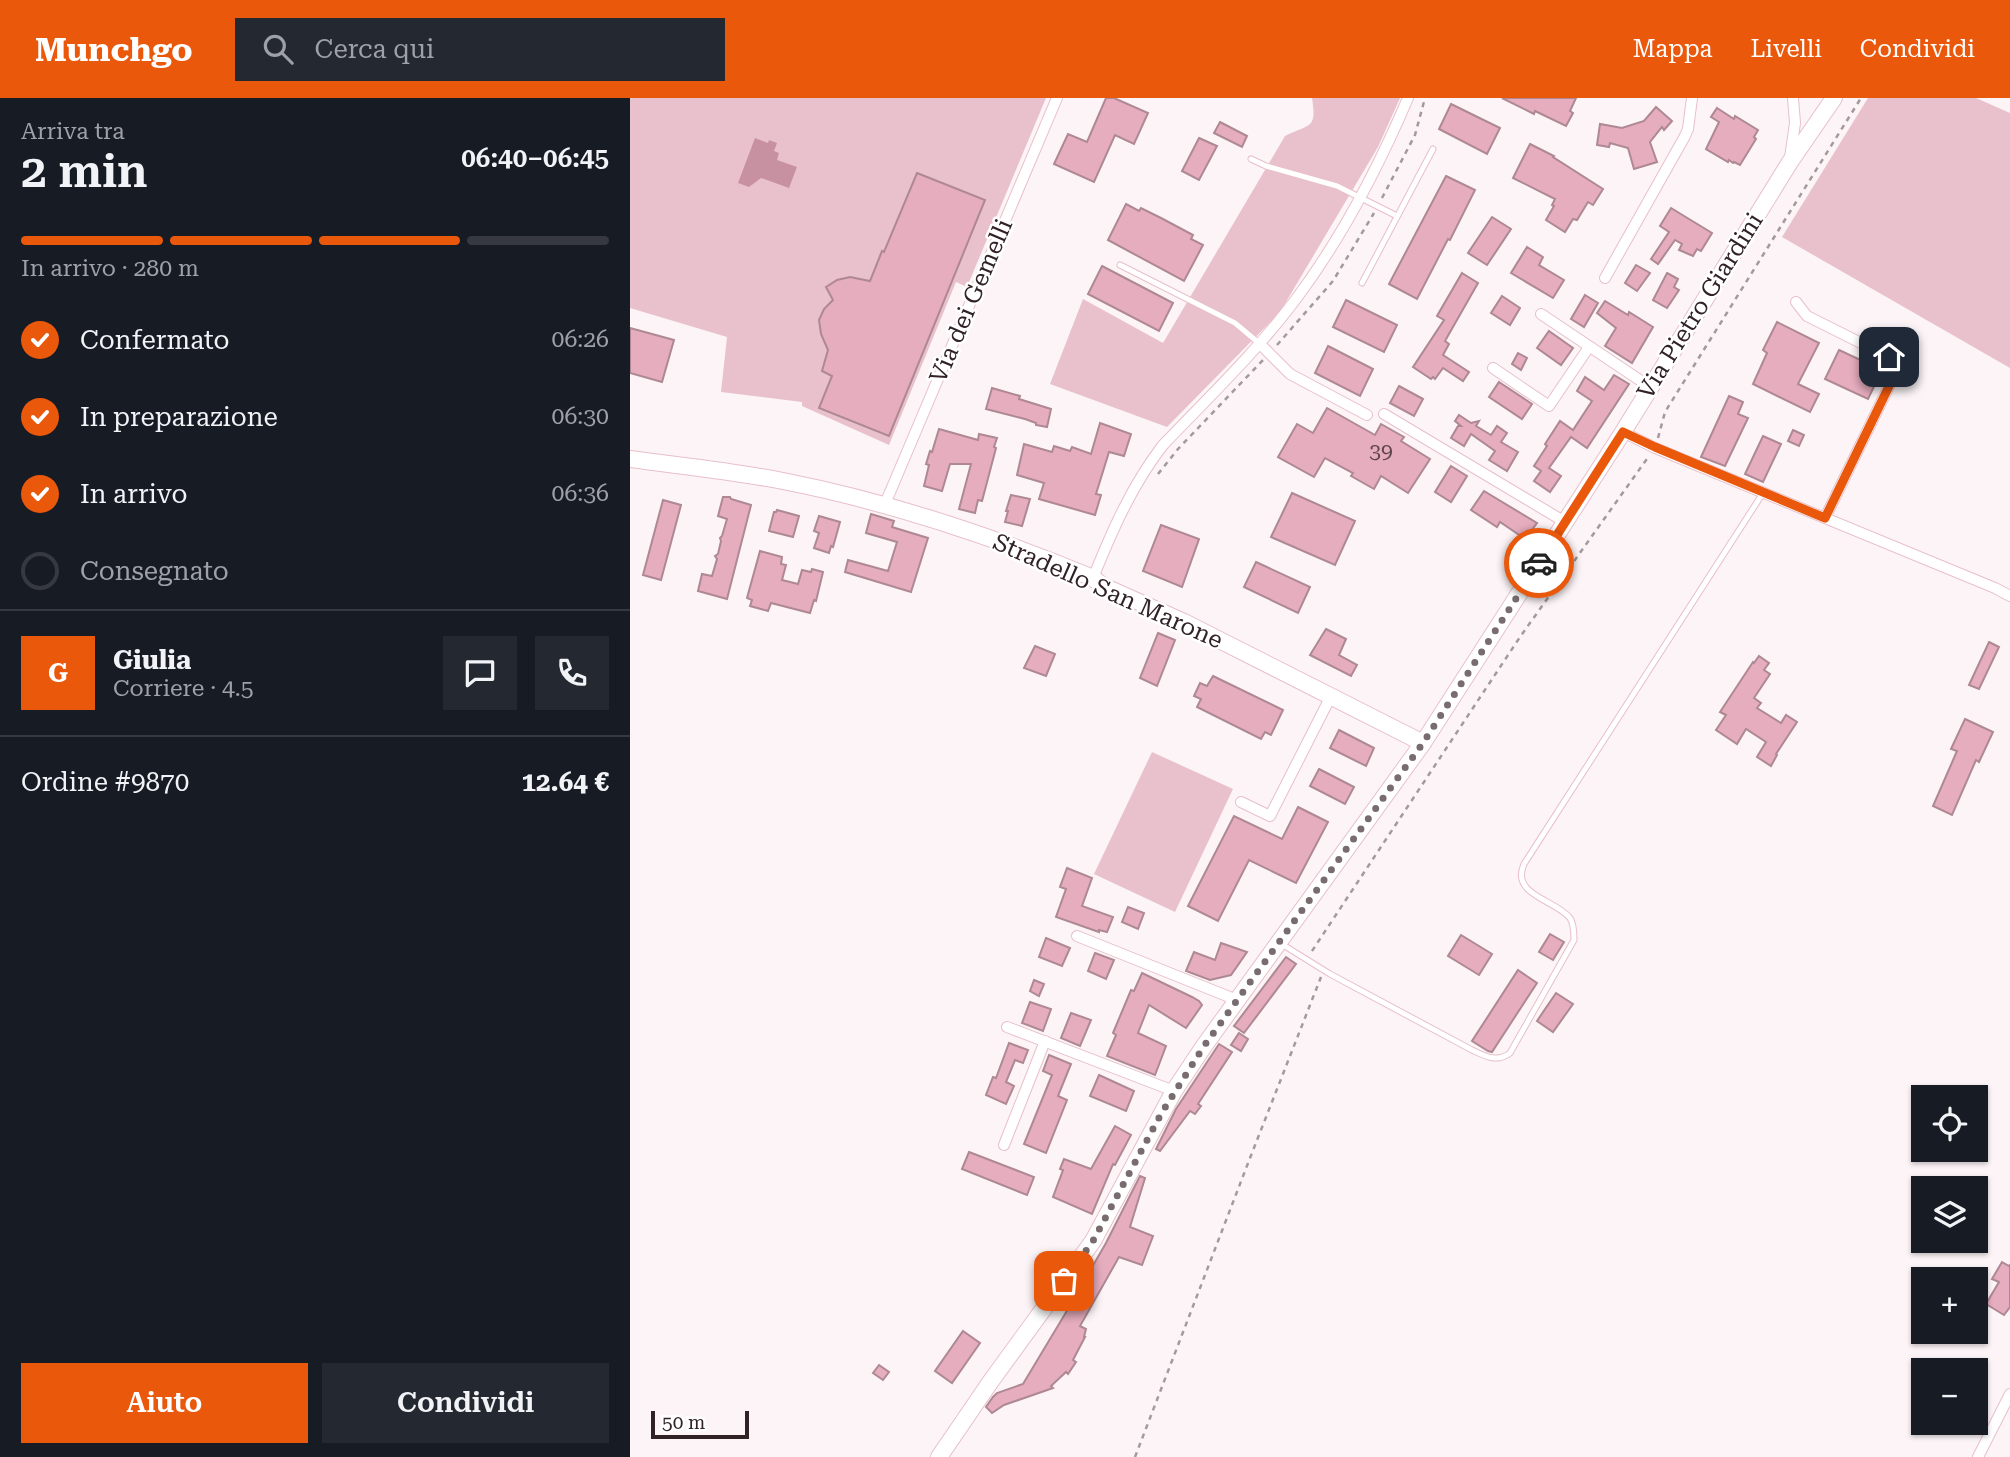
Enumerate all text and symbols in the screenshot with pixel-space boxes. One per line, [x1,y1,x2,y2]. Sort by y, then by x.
search box [235,18,725,81]
text: Munchgo [35,30,193,69]
icon: search [259,30,297,68]
text: Cerca qui [315,34,434,64]
text: Mappa [1633,35,1712,63]
text: Livelli [1750,35,1822,63]
text: Condividi [1860,35,1975,63]
text: Arriva tra [21,118,125,145]
text: 06:40–06:45 [461,143,609,173]
text: 2 min [21,144,148,198]
street label: Via Pietro Giardini [1631,207,1769,404]
street label: Via dei Gemelli [924,214,1018,387]
text: In arrivo · 280 m [21,255,199,282]
icon: check [21,321,59,359]
text: Confermato [80,325,229,355]
text: 06:26 [552,326,609,353]
pin [1859,327,1919,387]
icon: home [1870,338,1908,376]
icon: check [21,398,59,436]
text: In preparazione [80,402,278,432]
text: 06:30 [552,403,609,430]
house number: 39 [1369,439,1393,463]
icon: check [21,475,59,513]
text: In arrivo [80,479,187,509]
text: 06:36 [552,480,609,507]
street label: Stradello San Marone [989,528,1227,654]
courier [1504,528,1574,598]
icon: car [1520,544,1558,582]
text: Consegnato [80,556,229,586]
button: chat [443,636,517,710]
button: phone [535,636,609,710]
text: Giulia [113,645,191,675]
text: G [48,658,68,688]
text: Corriere · 4.5 [113,675,254,702]
text: Ordine #9870 [21,767,189,797]
text: 12.64 € [521,767,609,797]
map controls [1911,1085,1988,1435]
button: locate [1911,1085,1988,1162]
button: layers [1911,1176,1988,1253]
pin [1034,1251,1094,1311]
icon: bag [1045,1262,1083,1300]
button: + [1911,1267,1988,1344]
button: − [1911,1358,1988,1435]
button: Aiuto [21,1363,308,1443]
button: Condividi [322,1363,609,1443]
scale bar [651,1408,749,1440]
text: 50 m [662,1411,705,1434]

